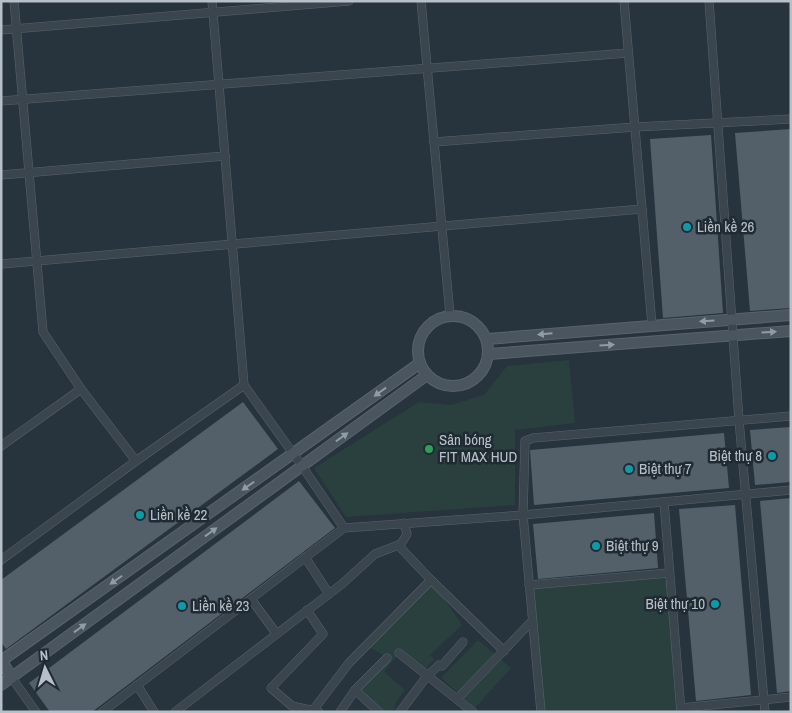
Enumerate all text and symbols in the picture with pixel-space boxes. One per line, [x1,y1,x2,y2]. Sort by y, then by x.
place label: Liền kề 26 [697,216,755,237]
marker: Liền kề 26 [681,221,693,233]
one-way arrow [699,318,715,326]
one-way arrow [762,328,778,336]
one-way arrow [537,330,553,338]
one-way arrow [600,341,616,349]
one-way arrow [374,387,387,397]
place label: Sân bóng FIT MAX HUD [439,429,517,467]
one-way arrow [335,432,349,442]
marker: Sân bóng FIT MAX HUD [423,443,435,455]
place label: Biệt thự 8 [709,445,762,466]
marker: Biệt thự 8 [766,450,778,462]
place label: Biệt thự 7 [639,458,692,479]
marker: Biệt thự 7 [623,463,635,475]
one-way arrow [241,481,255,491]
place label: Liền kề 22 [150,504,208,525]
marker: Liền kề 22 [134,509,146,521]
one-way arrow [204,527,217,538]
place label: Biệt thự 9 [606,535,659,556]
marker: Biệt thự 9 [590,540,602,552]
one-way arrow [109,575,122,585]
place label: Biệt thự 10 [645,593,705,614]
place label: Liền kề 23 [192,595,250,616]
marker: Biệt thự 10 [709,598,721,610]
marker: Liền kề 23 [176,600,188,612]
one-way arrow [73,623,86,633]
north arrow [20,643,70,693]
text: N [39,646,49,664]

